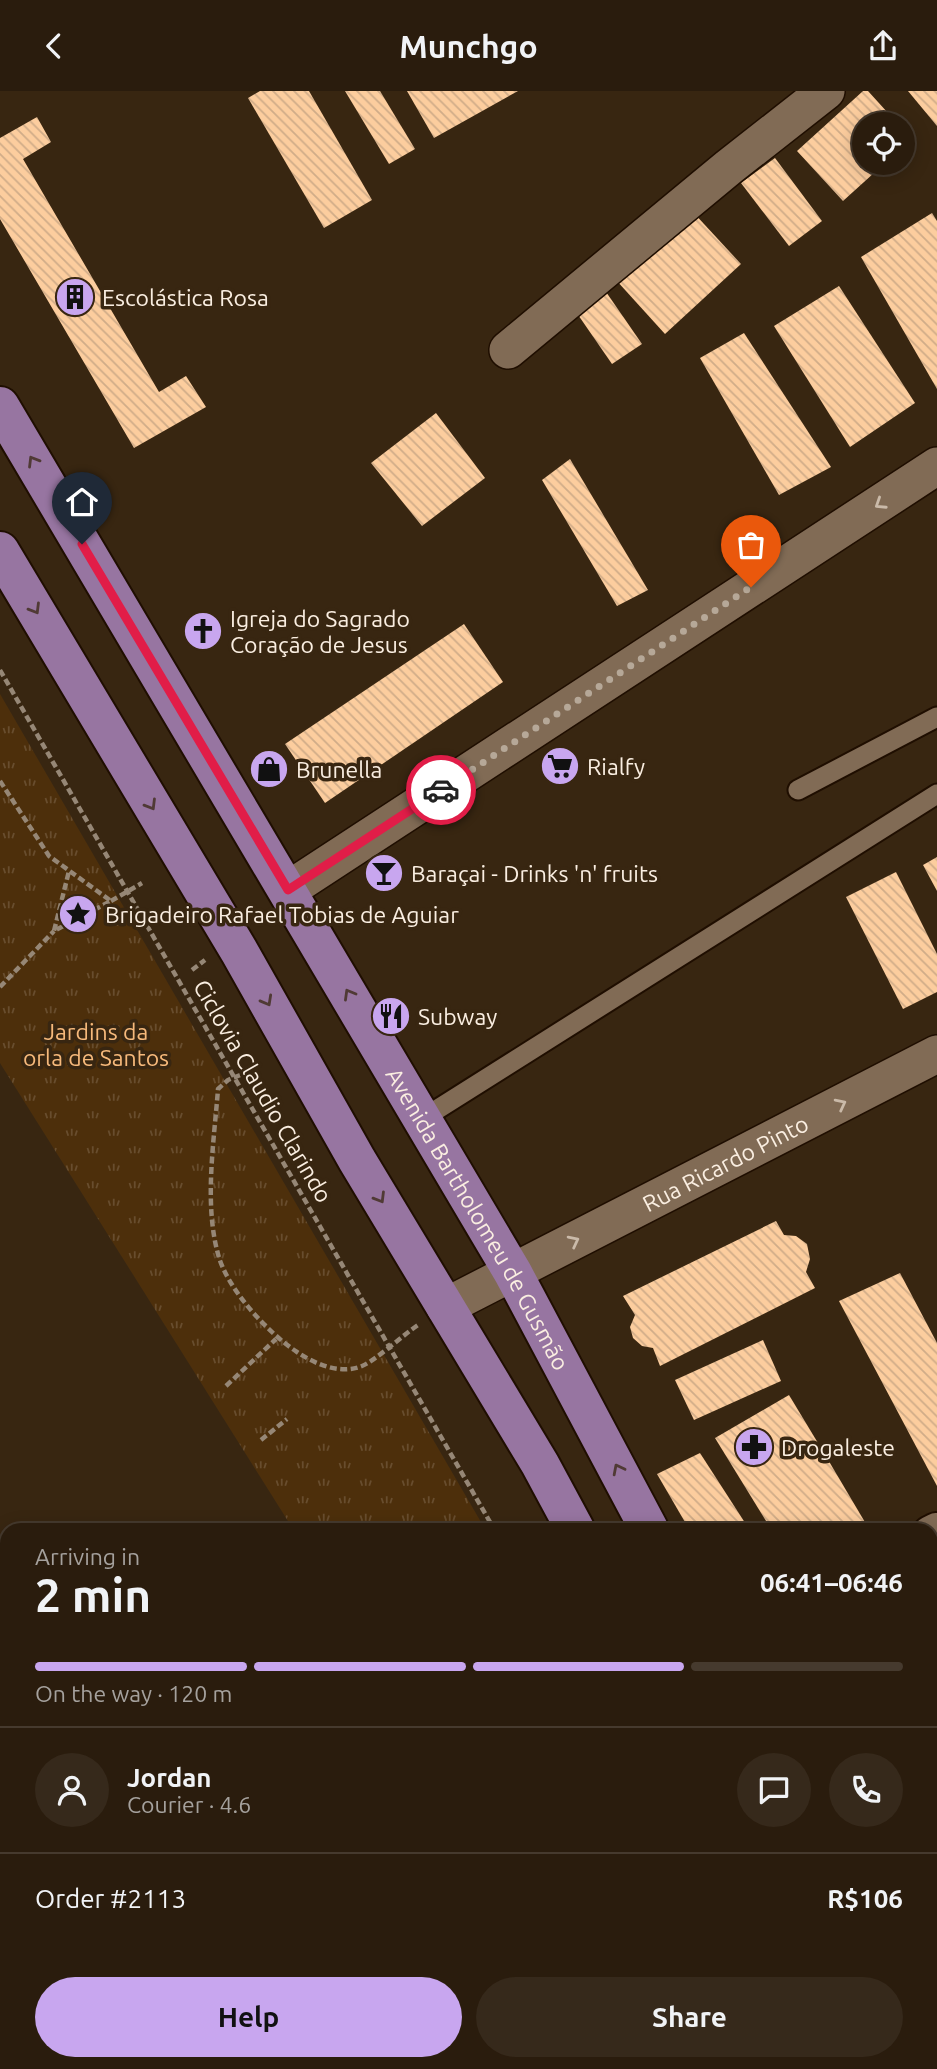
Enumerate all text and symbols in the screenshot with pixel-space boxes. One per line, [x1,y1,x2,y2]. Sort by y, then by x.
icon: back [35,27,73,65]
icon: share [864,27,902,65]
text: Munchgo [399,28,538,64]
map controls [852,112,915,175]
button: locate [852,112,915,175]
building icon: Escolástica Rosa [54,276,96,318]
place label: Escolástica Rosa [102,285,269,310]
one-way arrow [28,456,41,469]
pin [52,472,112,544]
icon: home [63,483,101,521]
one-way arrow [875,495,888,508]
pin [721,515,781,587]
icon: bag [732,526,770,564]
one-way arrow [27,602,40,615]
place label: Igreja do Sagrado Coração de Jesus [230,606,410,657]
church icon: Igreja do Sagrado Coração de Jesus [182,610,224,652]
supermarket icon: Rialfy [539,745,581,787]
shop icon: Brunella [248,748,290,790]
place label: Rialfy [587,754,645,779]
courier [406,755,476,825]
place label: Brunella [296,757,382,782]
icon: car [422,771,460,809]
one-way arrow [143,797,156,810]
bar icon: Baraçai - Drinks 'n' fruits [363,852,405,894]
place label: Baraçai - Drinks 'n' fruits [411,861,658,886]
place icon: Brigadeiro Rafael Tobias de Aguiar [57,893,99,935]
place label: Brigadeiro Rafael Tobias de Aguiar [105,902,459,927]
street label: Ciclovia Claudio Clarindo [189,975,337,1207]
one-way arrow [344,989,357,1002]
one-way arrow [259,993,272,1006]
restaurant icon: Subway [370,995,412,1037]
place label: Subway [418,1004,497,1029]
park label: Jardins da orla de Santos [23,1019,169,1070]
street label: Avenida Bartholomeu de Gusmão [382,1063,575,1374]
one-way arrow [834,1098,846,1112]
street label: Rua Ricardo Pinto [638,1110,812,1216]
one-way arrow [371,1191,384,1204]
one-way arrow [566,1236,579,1250]
pharmacy icon: Drogaleste [733,1426,775,1468]
place label: Drogaleste [781,1435,895,1460]
one-way arrow [613,1464,627,1476]
text: Arriving in [35,1544,140,1569]
text: 06:41–06:46 [760,1568,903,1597]
text: 2 min [35,1569,151,1621]
text: On the way · 120 m [35,1681,232,1706]
button: person [35,1753,109,1827]
button: chat [737,1753,811,1827]
button: phone [829,1753,903,1827]
text: Jordan [127,1763,212,1792]
text: Courier · 4.6 [127,1792,251,1817]
text: Order #2113 [35,1884,186,1913]
text: R$106 [827,1884,903,1913]
button: Help [35,1977,462,2057]
button: Share [476,1977,903,2057]

